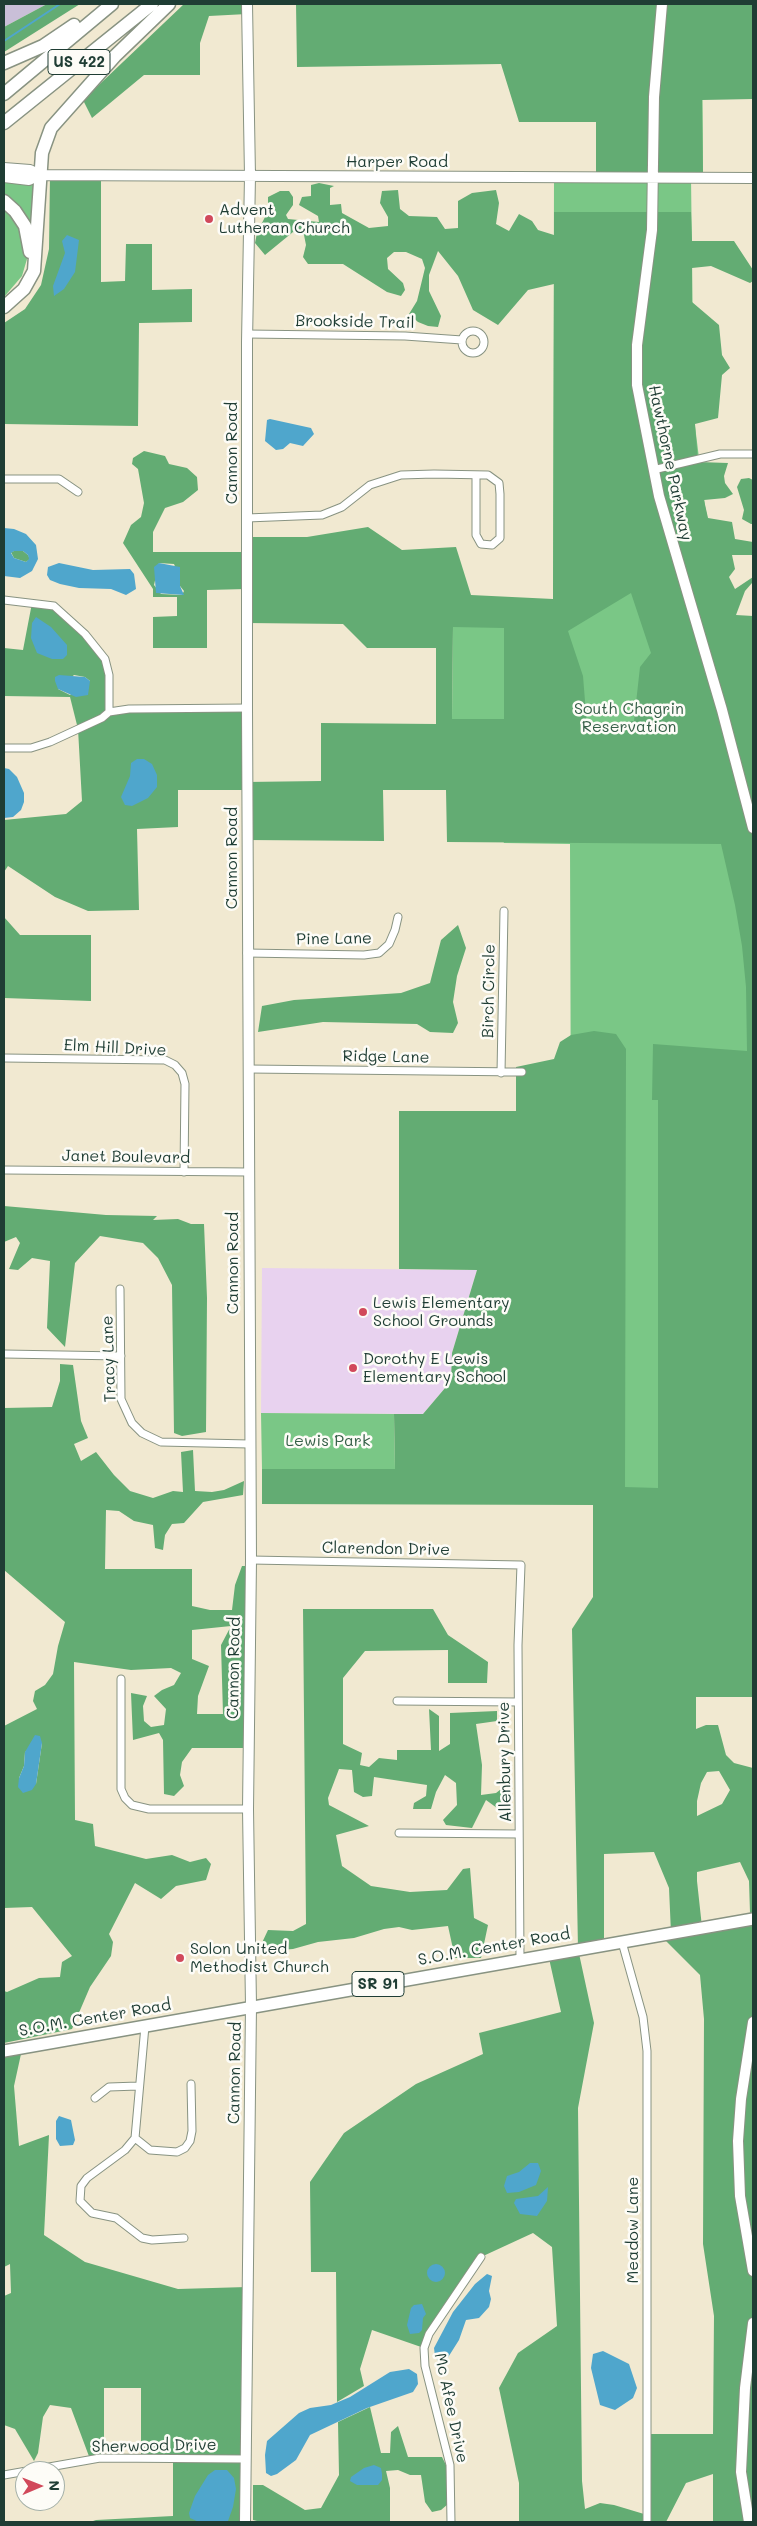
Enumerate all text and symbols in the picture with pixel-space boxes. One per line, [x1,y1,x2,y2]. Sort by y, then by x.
road number: US 422 [48,50,110,74]
street label: Harper Road [346,152,448,172]
place label: Advent Lutheran Church [219,200,350,238]
marker: Advent Lutheran Church [203,213,215,225]
street label: Brookside Trail [295,311,415,333]
street label: Hawthorne Parkway [644,384,696,542]
street label: Cannon Road [222,402,242,504]
park label: South Chagrin Reservation [574,699,684,737]
street label: Cannon Road [222,807,242,909]
street label: Pine Lane [296,929,372,949]
street label: Birch Circle [479,944,499,1038]
street label: Elm Hill Drive [63,1036,167,1060]
street label: Ridge Lane [342,1047,430,1067]
street label: Janet Boulevard [62,1146,190,1168]
street label: Cannon Road [223,1212,243,1314]
place label: Lewis Elementary School Grounds [373,1293,510,1331]
marker: Lewis Elementary School Grounds [357,1306,369,1318]
street label: Tracy Lane [98,1315,120,1403]
place label: Dorothy E Lewis Elementary School [363,1349,507,1387]
marker: Dorothy E Lewis Elementary School [347,1362,359,1374]
park label: Lewis Park [286,1431,370,1451]
street label: Clarendon Drive [322,1538,450,1560]
street label: Cannon Road [224,1617,244,1719]
street label: Allenbury Drive [494,1702,516,1822]
street label: S.O.M. Center Road [417,1924,571,1970]
place label: Solon United Methodist Church [190,1939,329,1977]
marker: Solon United Methodist Church [174,1952,186,1964]
road number: SR 91 [352,1972,404,1996]
street label: S.O.M. Center Road [18,1995,172,2041]
street label: Cannon Road [225,2022,245,2124]
street label: Meadow Lane [623,2177,643,2283]
street label: Mc Afee Drive [430,2351,472,2465]
street label: Sherwood Drive [91,2435,217,2457]
north arrow [15,2461,65,2511]
text: N [45,2480,64,2491]

